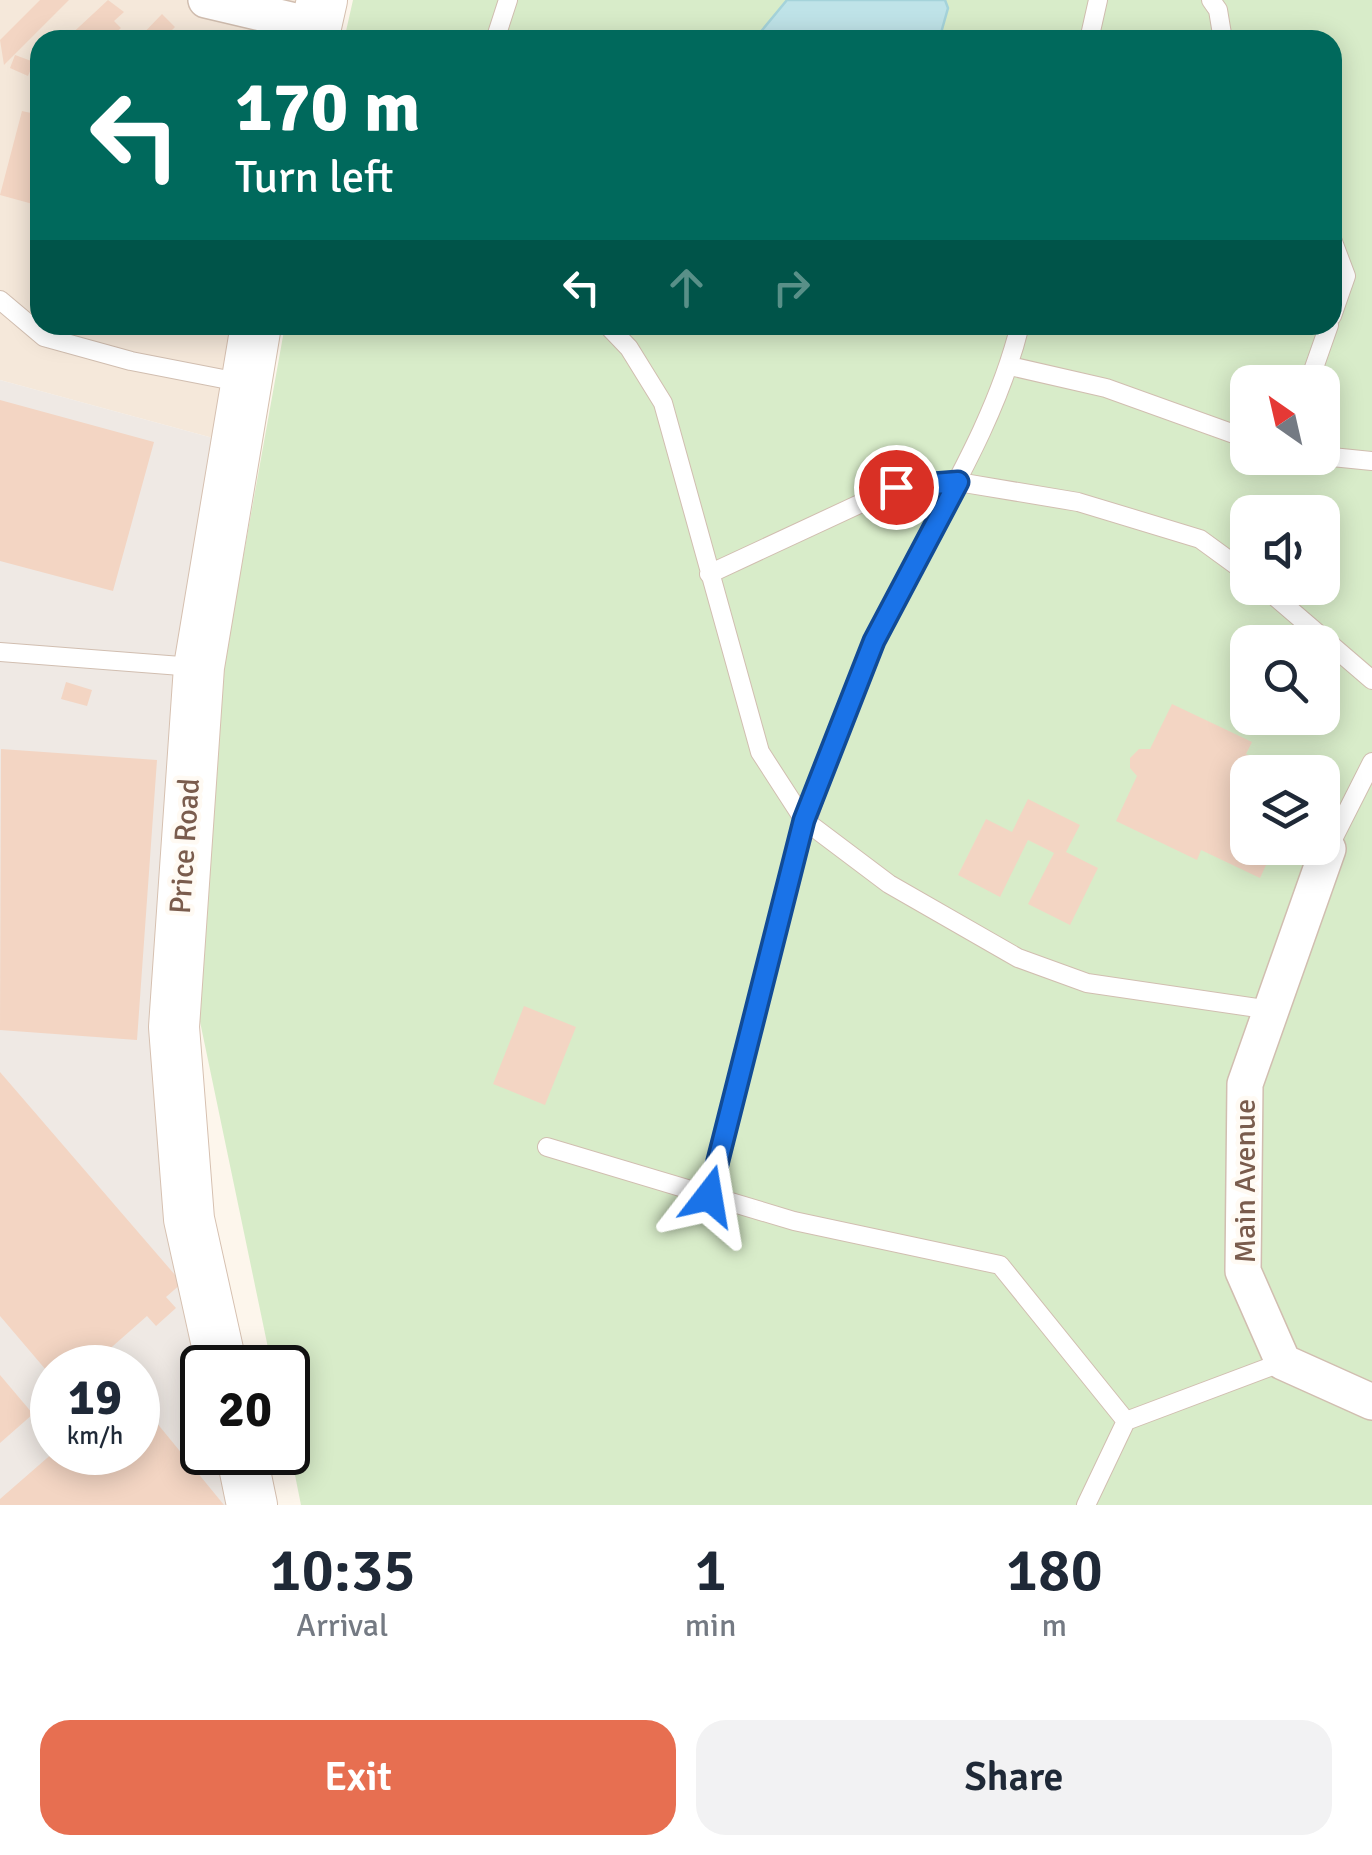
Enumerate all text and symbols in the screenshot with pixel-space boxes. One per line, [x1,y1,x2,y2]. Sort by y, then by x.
text: 170 m [235,64,420,150]
icon: left [70,70,200,200]
text: Turn left [235,150,394,205]
icon: left [554,260,609,315]
icon: ahead [659,260,714,315]
icon: right [764,260,819,315]
north arrow [1230,365,1340,475]
map controls [1230,365,1340,865]
pin [854,445,939,530]
icon: arrive [869,460,924,515]
button: sound [1230,495,1340,605]
button: search [1230,625,1340,735]
button: layers [1230,755,1340,865]
street label: Price Road [162,777,208,915]
street label: Main Avenue [1227,1099,1264,1263]
position arrow [657,1144,761,1248]
speed limit sign: 20 [180,1345,310,1475]
text: 19 [68,1367,122,1429]
text: km/h [67,1420,123,1451]
text: 10:35 [269,1534,416,1608]
text: 1 [694,1534,727,1608]
text: 180 [1006,1534,1103,1608]
text: Arrival [296,1606,389,1645]
text: min [685,1606,736,1645]
text: m [1041,1606,1067,1645]
button: Exit [40,1720,676,1835]
button: Share [696,1720,1332,1835]

